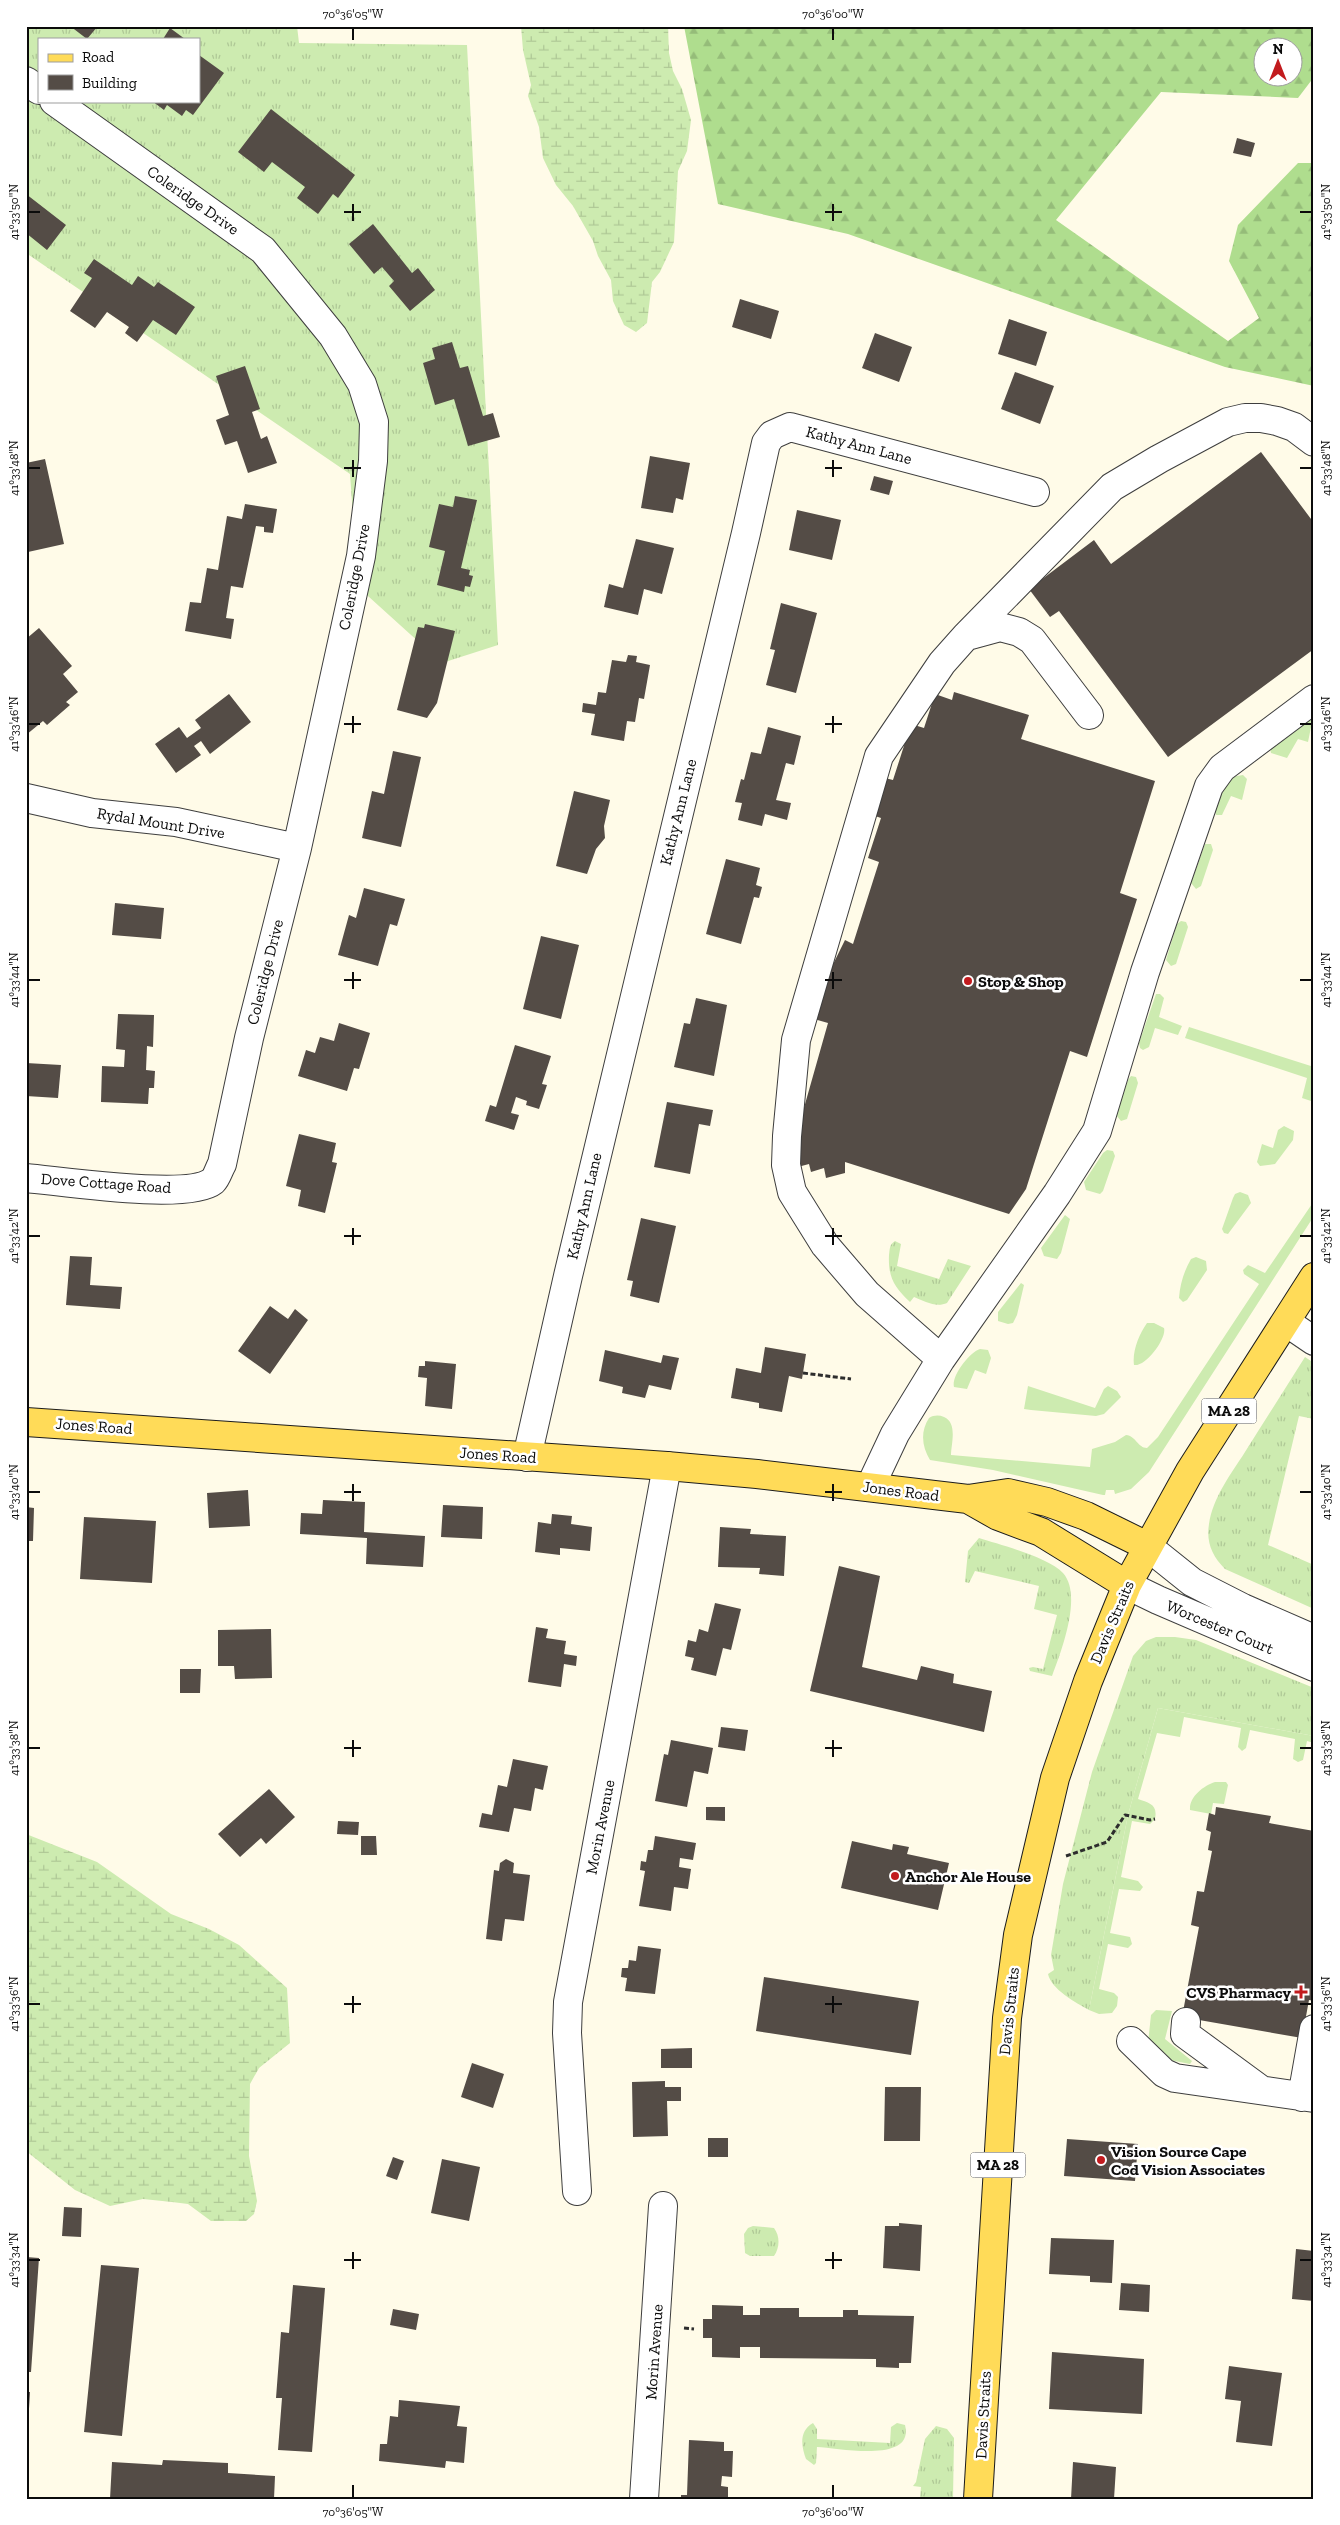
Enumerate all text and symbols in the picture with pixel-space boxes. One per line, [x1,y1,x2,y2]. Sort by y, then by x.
text: 70°36'05"W [323,7,384,21]
text: 70°36'00"W [802,7,864,21]
legend [38,38,200,102]
north arrow [1252,38,1302,88]
text: N [1273,41,1284,58]
text: Road [82,48,115,66]
text: Building [82,74,137,92]
street label: Coleridge Drive [143,161,243,239]
text: 41°33'50"N [7,184,21,240]
text: 41°33'50"N [1319,184,1333,240]
street label: Kathy Ann Lane [804,422,914,468]
text: 41°33'48"N [7,440,21,496]
text: 41°33'48"N [1319,440,1333,496]
street label: Coleridge Drive [334,522,374,632]
text: 41°33'46"N [7,696,21,752]
text: 41°33'46"N [1319,696,1333,752]
street label: Kathy Ann Lane [656,757,700,867]
street label: Rydal Mount Drive [96,803,226,843]
street label: Coleridge Drive [243,917,287,1027]
text: 41°33'44"N [7,952,21,1008]
text: 41°33'44"N [1319,952,1333,1008]
place label: Stop & Shop [978,972,1064,991]
marker: Stop & Shop [962,975,974,987]
street label: Kathy Ann Lane [562,1151,606,1261]
street label: Dove Cottage Road [40,1169,172,1197]
text: 41°33'42"N [7,1208,21,1264]
text: 41°33'42"N [1319,1208,1333,1264]
road number: MA 28 [1202,1398,1256,1424]
street label: Jones Road [55,1414,133,1438]
street label: Jones Road [459,1443,537,1467]
text: 41°33'40"N [7,1464,21,1520]
text: 41°33'40"N [1319,1464,1333,1520]
street label: Jones Road [862,1477,940,1505]
street label: Davis Straits [1086,1578,1138,1666]
street label: Worcester Court [1163,1596,1277,1658]
text: 41°33'38"N [7,1720,21,1776]
text: 41°33'38"N [1319,1720,1333,1776]
street label: Morin Avenue [581,1778,619,1876]
place label: Anchor Ale House [905,1867,1031,1886]
marker: Anchor Ale House [889,1870,901,1882]
street label: Davis Straits [995,1966,1023,2056]
text: 41°33'36"N [7,1976,21,2032]
text: 41°33'36"N [1319,1976,1333,2032]
place label: CVS Pharmacy [1186,1983,1292,2002]
marker: CVS Pharmacy [1295,1986,1307,1998]
place label: Vision Source Cape Cod Vision Associates [1111,2142,1265,2179]
road number: MA 28 [970,2152,1026,2178]
marker: Vision Source Cape Cod Vision Associates [1095,2154,1107,2166]
text: 41°33'34"N [7,2232,21,2288]
text: 41°33'34"N [1319,2232,1333,2288]
street label: Morin Avenue [641,2303,667,2401]
street label: Davis Straits [971,2370,995,2460]
text: 70°36'05"W [323,2505,384,2519]
text: 70°36'00"W [802,2505,864,2519]

